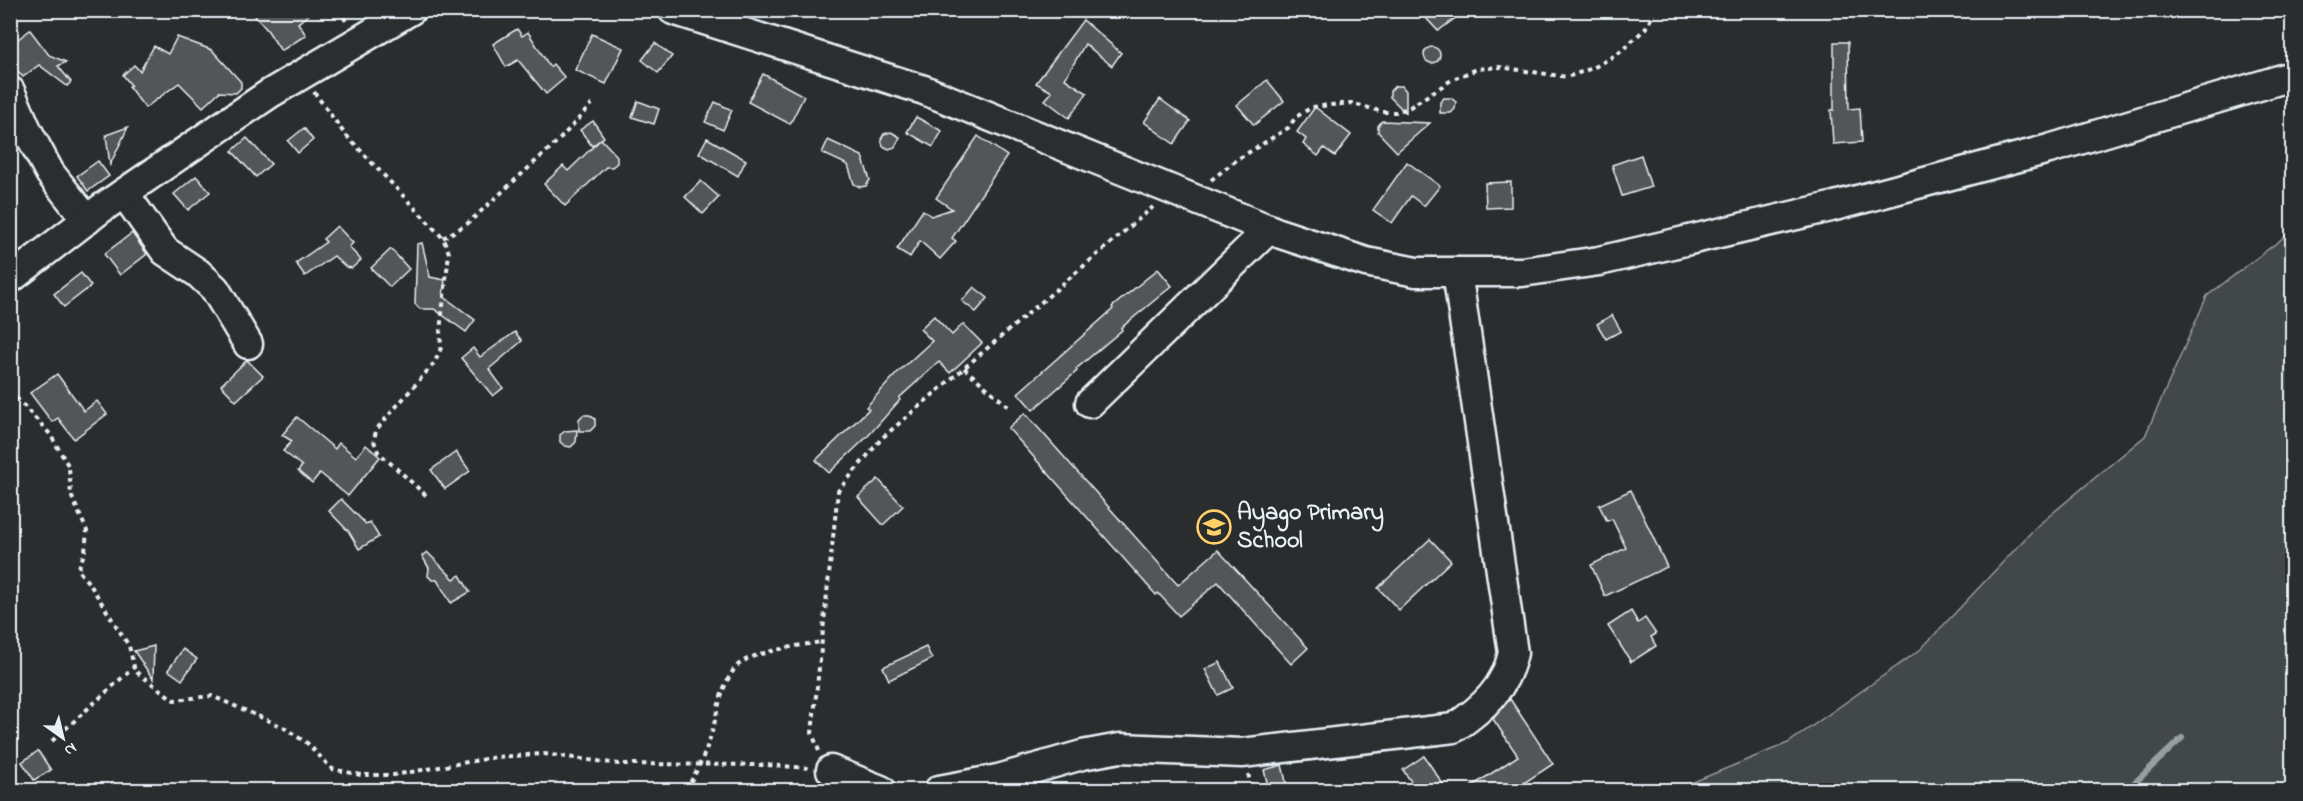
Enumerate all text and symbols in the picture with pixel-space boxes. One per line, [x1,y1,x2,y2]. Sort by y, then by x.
place label: Ayago Primary School [1237,496,1384,559]
school or university icon: Ayago Primary School [1196,509,1232,545]
north arrow [33,708,93,768]
text: N [59,736,81,762]

